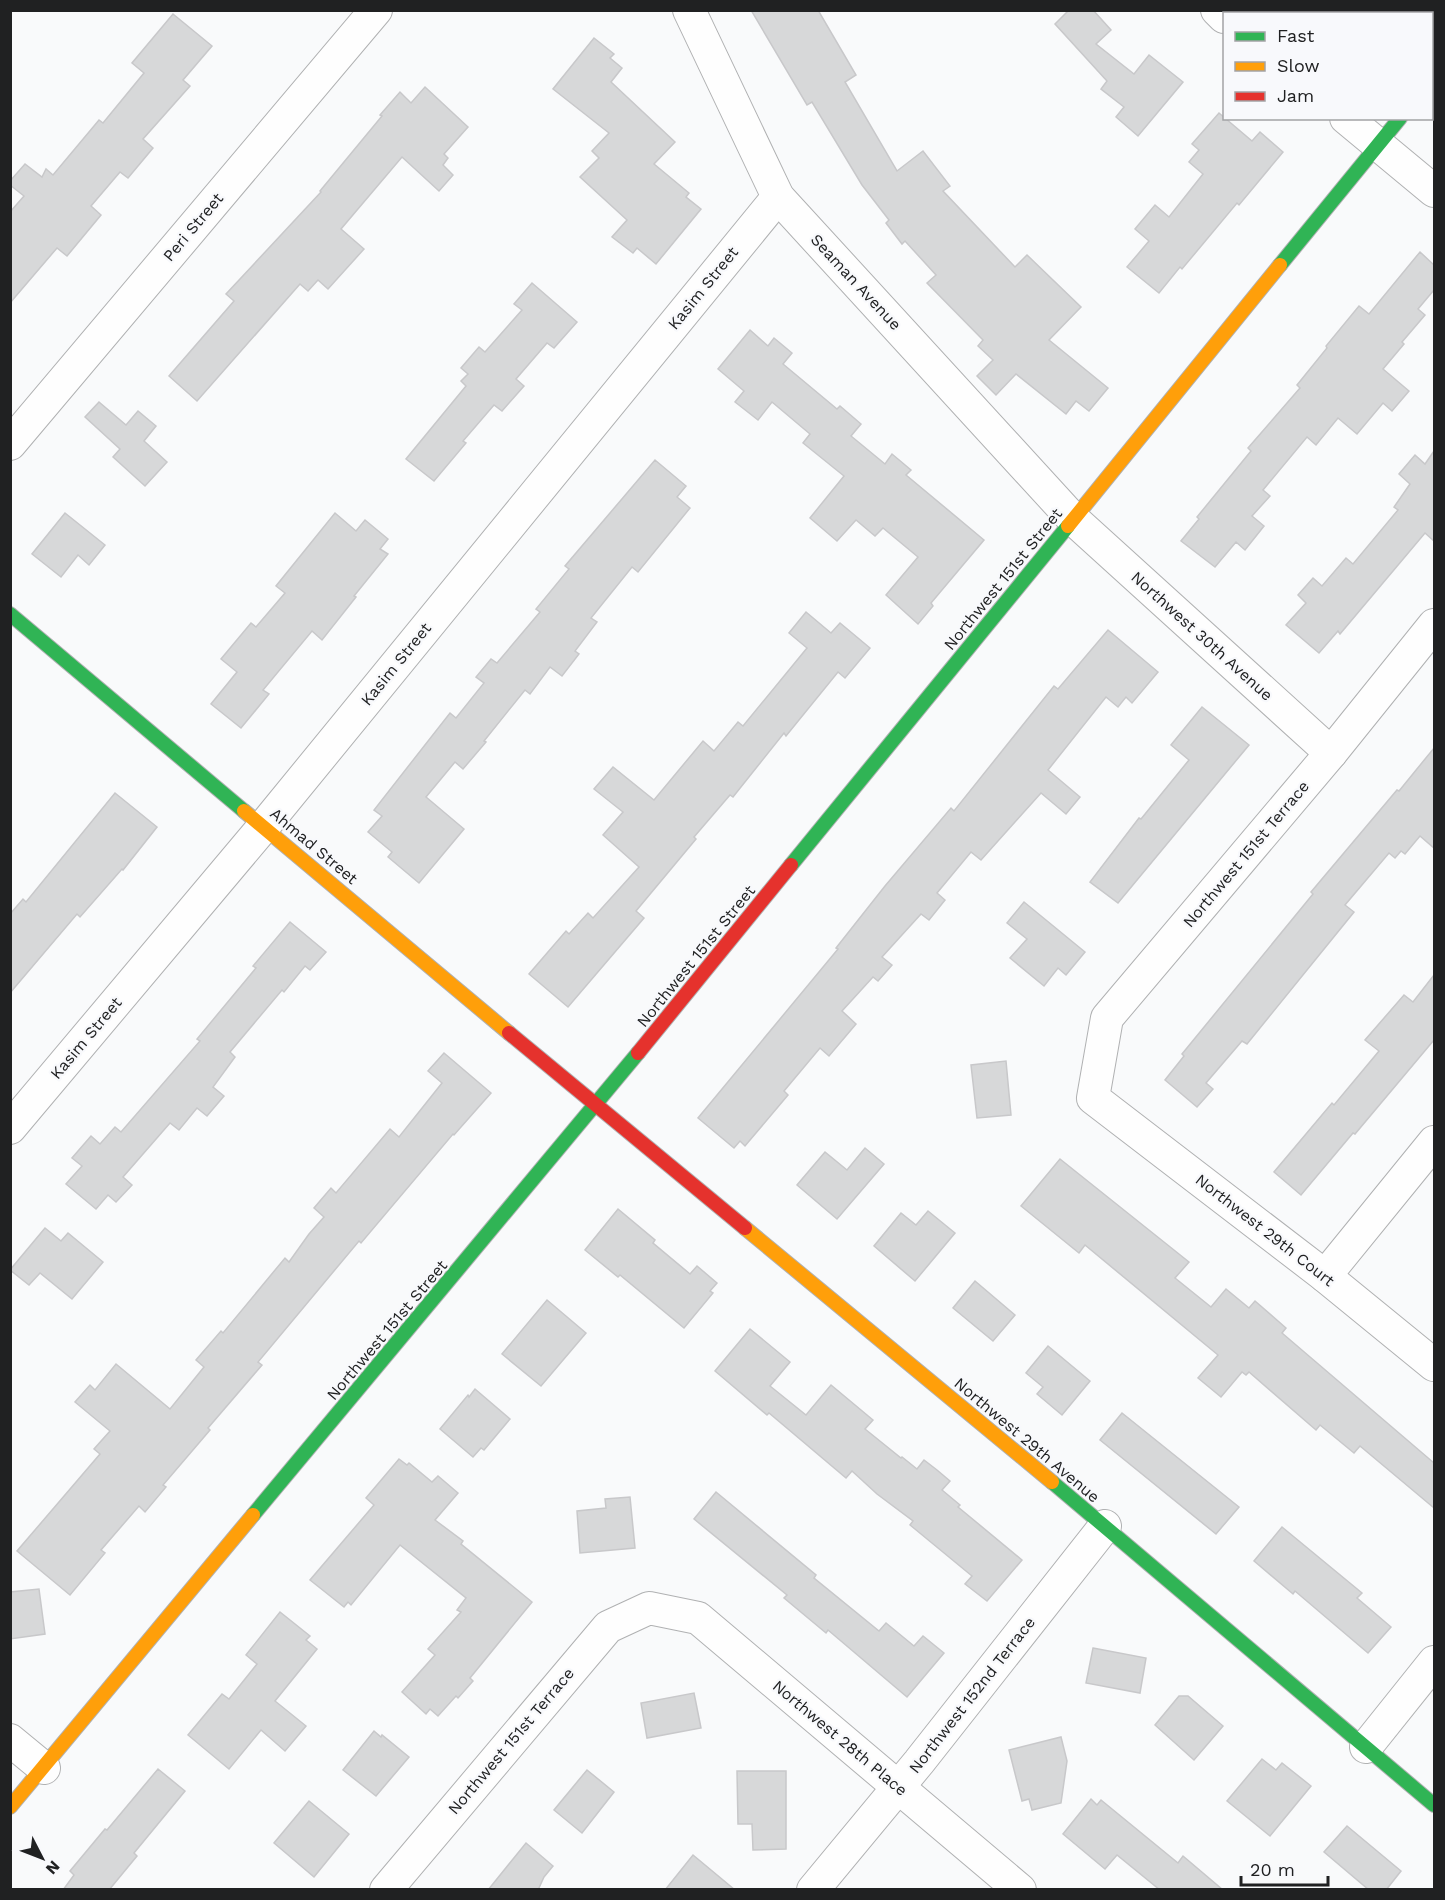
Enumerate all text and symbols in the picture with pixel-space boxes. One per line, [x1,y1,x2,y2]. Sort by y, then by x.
legend [1223,12,1433,120]
text: Fast [1277,25,1315,46]
text: Slow [1277,55,1320,76]
text: Jam [1277,85,1314,106]
street label: Peri Street [159,189,227,265]
street label: Seaman Avenue [807,230,905,334]
street label: Kasim Street [664,243,742,333]
street label: Northwest 151st Street [940,504,1066,654]
street label: Northwest 30th Avenue [1127,567,1277,705]
street label: Kasim Street [357,619,435,709]
street label: Northwest 151st Terrace [1179,777,1313,931]
street label: Ahmad Street [266,804,362,888]
street label: Northwest 151st Street [633,881,759,1031]
street label: Kasim Street [46,993,126,1083]
street label: Northwest 29th Court [1192,1170,1339,1290]
street label: Northwest 151st Street [323,1256,451,1404]
street label: Northwest 29th Avenue [950,1374,1104,1506]
street label: Northwest 152nd Terrace [905,1613,1039,1777]
street label: Northwest 151st Terrace [444,1664,578,1818]
street label: Northwest 28th Place [769,1676,911,1800]
north arrow [12,1828,72,1888]
scale bar [1241,1849,1328,1887]
text: N [42,1857,64,1878]
text: 20 m [1250,1859,1295,1880]

